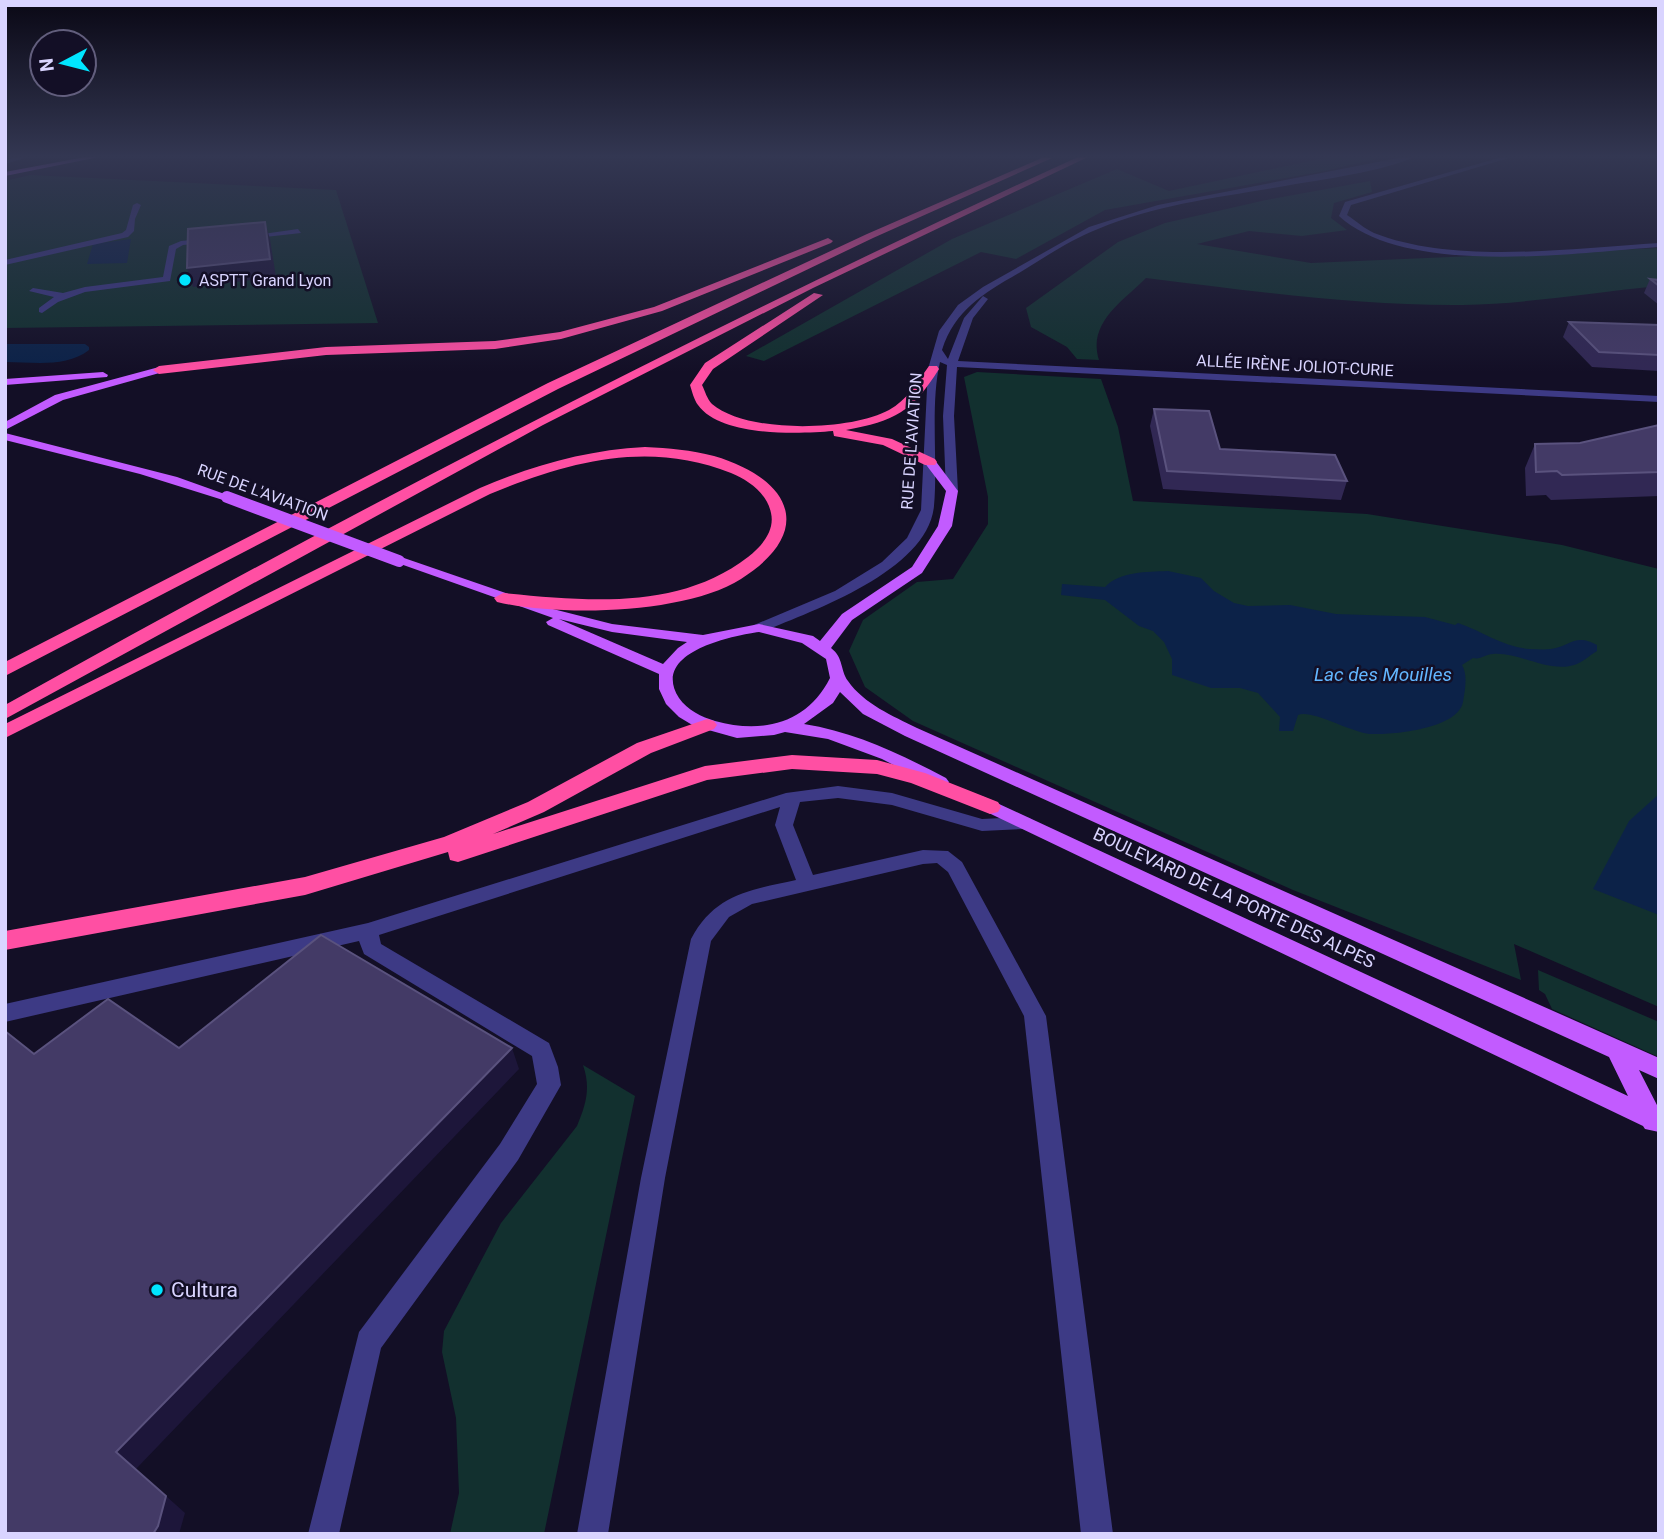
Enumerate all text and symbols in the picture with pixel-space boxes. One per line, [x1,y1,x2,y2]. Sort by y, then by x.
north arrow [28,28,98,98]
text: N [34,57,59,73]
place label: ASPTT Grand Lyon [199,271,331,290]
marker: ASPTT Grand Lyon [177,272,193,288]
street label: ALLÉE IRÈNE JOLIOT-CURIE [1196,351,1394,380]
street label: RUE DE L'AVIATION [897,372,926,510]
street label: RUE DE L'AVIATION [195,460,331,525]
water label: Lac des Mouilles [1314,663,1452,686]
street label: BOULEVARD DE LA PORTE DES ALPES [1090,823,1379,972]
place label: Cultura [171,1278,238,1302]
marker: Cultura [149,1282,165,1298]

